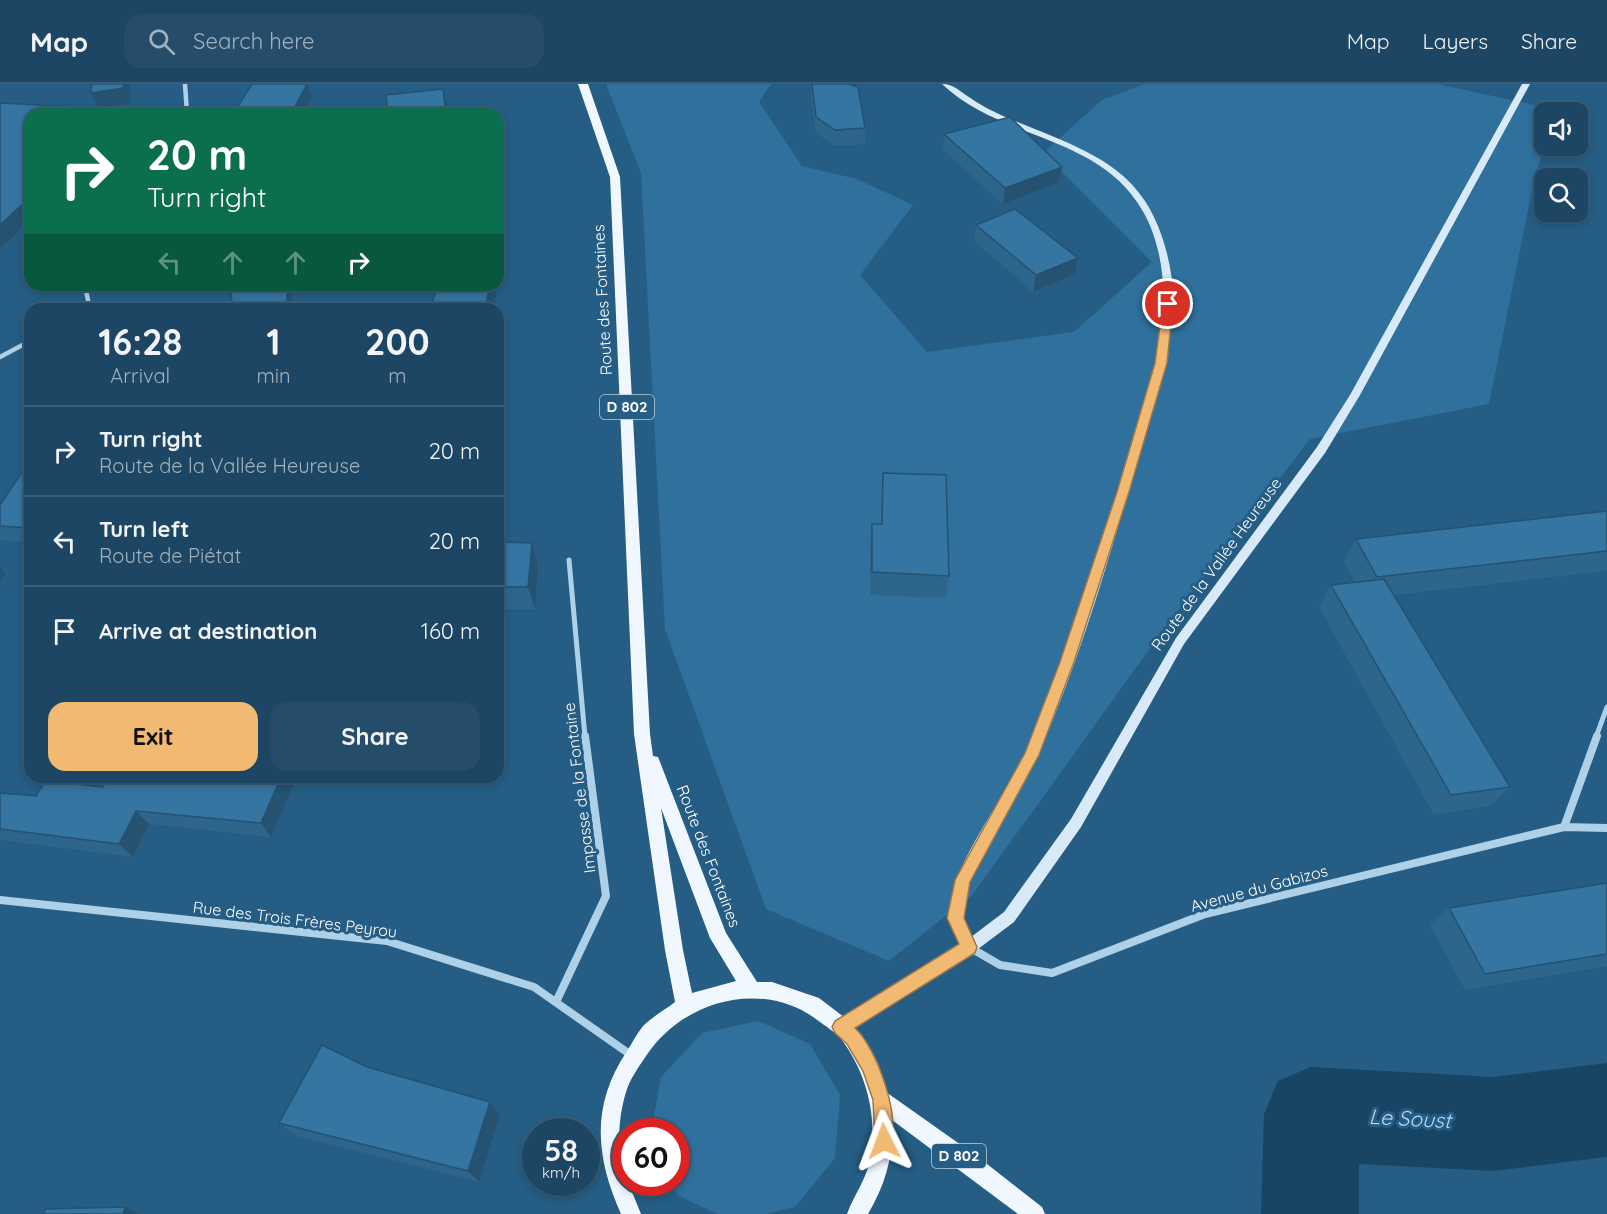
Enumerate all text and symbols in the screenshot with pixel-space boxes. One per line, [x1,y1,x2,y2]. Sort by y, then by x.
search box [124,14,544,68]
text: Map [30,24,88,59]
icon: search [145,25,178,58]
text: Search here [193,27,315,55]
text: Map [1347,28,1390,54]
text: Layers [1423,28,1488,54]
text: Share [1521,28,1577,54]
map controls [1534,102,1588,222]
button: sound [1534,102,1588,156]
text: 20 m [147,128,247,181]
icon: right [48,132,126,210]
button: search [1534,168,1588,222]
text: Turn right [147,180,266,214]
street label: Route des Fontaines [588,224,616,376]
icon: left [153,246,186,279]
icon: ahead [216,246,249,279]
icon: ahead [279,246,312,279]
icon: right [342,246,375,279]
pin [1142,278,1193,329]
icon: arrive [1151,287,1184,320]
text: 16:28 [98,319,182,364]
text: 1 [267,319,281,364]
text: 200 [365,319,430,364]
text: Arrival [110,363,170,388]
text: min [257,363,291,388]
text: m [388,363,406,388]
road number: D 802 [600,395,654,419]
text: Turn right [99,425,203,453]
icon: right [48,435,81,468]
text: 20 m [429,437,480,465]
text: Route de la Vallée Heureuse [99,453,360,478]
street label: Route de la Vallée Heureuse [1147,474,1285,654]
text: Turn left [99,515,189,543]
icon: left [48,525,81,558]
text: 20 m [429,527,480,555]
text: Route de Piétat [99,543,241,568]
icon: arrive [48,615,81,648]
text: Arrive at destination [99,617,317,645]
text: 160 m [421,617,480,645]
button: Exit [48,702,258,771]
button: Share [270,702,480,771]
street label: Impasse de la Fontaine [559,702,599,874]
street label: Route des Fontaines [673,782,745,930]
street label: Avenue du Gabizos [1188,860,1330,916]
street label: Rue des Trois Frères Peyrou [192,897,398,941]
water label: Le Soust [1368,1103,1455,1133]
position arrow [852,1109,916,1173]
speed limit sign: 60 [612,1118,690,1196]
text: 58 [544,1131,578,1169]
road number: D 802 [932,1144,986,1168]
text: km/h [542,1163,580,1182]

